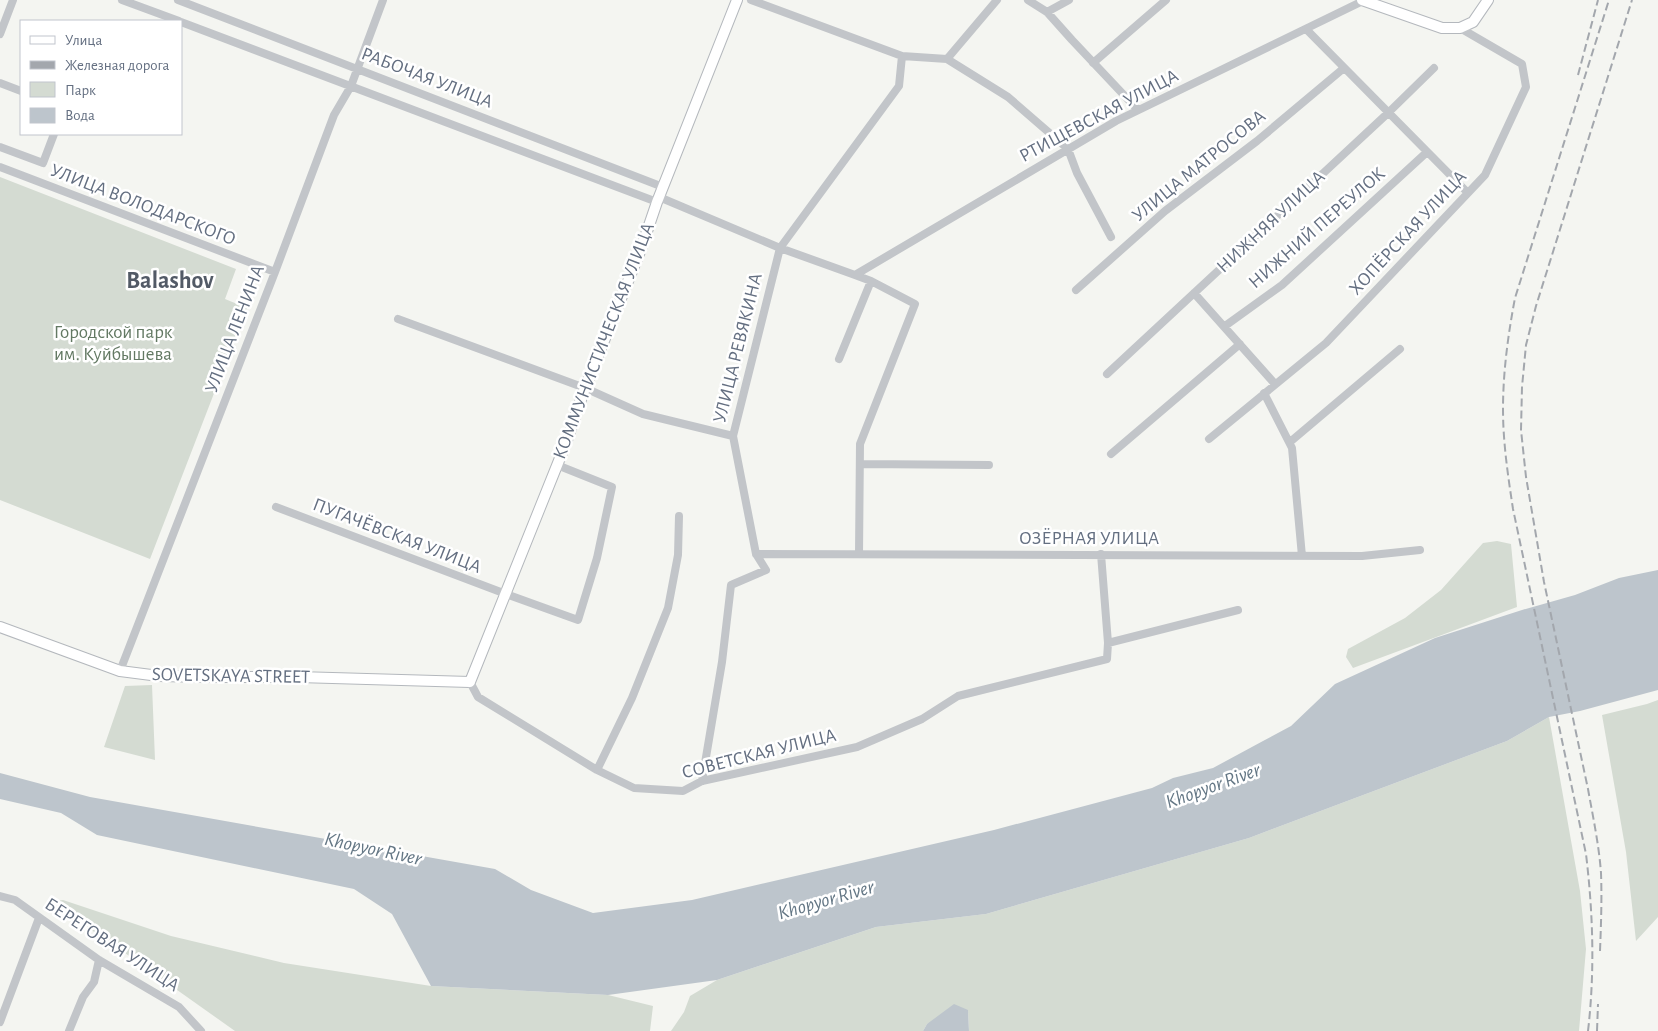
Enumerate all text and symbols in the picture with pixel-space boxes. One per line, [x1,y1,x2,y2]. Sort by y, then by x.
legend [20,20,182,135]
text: Улица [65,33,102,48]
street label: РАБОЧАЯ УЛИЦА [359,44,495,112]
text: Железная дорога [65,58,170,73]
street label: РТИЩЕВСКАЯ УЛИЦА [1016,66,1182,166]
text: Парк [65,83,96,98]
street label: УЛИЦА МАТРОСОВА [1129,107,1269,225]
text: Вода [65,108,95,123]
street label: УЛИЦА ВОЛОДАРСКОГО [48,161,238,249]
street label: НИЖНИЙ ПЕРЕУЛОК [1245,163,1389,292]
street label: НИЖНЯЯ УЛИЦА [1213,167,1329,277]
street label: ХОПЁРСКАЯ УЛИЦА [1345,167,1470,299]
street label: КОММУНИСТИЧЕСКАЯ УЛИЦА [550,220,658,462]
street label: УЛИЦА ЛЕНИНА [202,262,268,396]
district label: Balashov [126,269,214,293]
street label: УЛИЦА РЕВЯКИНА [710,271,766,425]
park label: Городской парк им. Куйбышева [54,323,173,364]
street label: ПУГАЧЁВСКАЯ УЛИЦА [310,494,484,577]
street label: ОЗЁРНАЯ УЛИЦА [1019,528,1159,548]
street label: SOVETSKAYA STREET [152,665,310,687]
street label: СОВЕТСКАЯ УЛИЦА [680,726,838,782]
water label: Khopyor River [1163,760,1263,812]
water label: Khopyor River [323,829,424,869]
water label: Khopyor River [776,877,877,923]
street label: БЕРЕГОВАЯ УЛИЦА [41,895,183,995]

